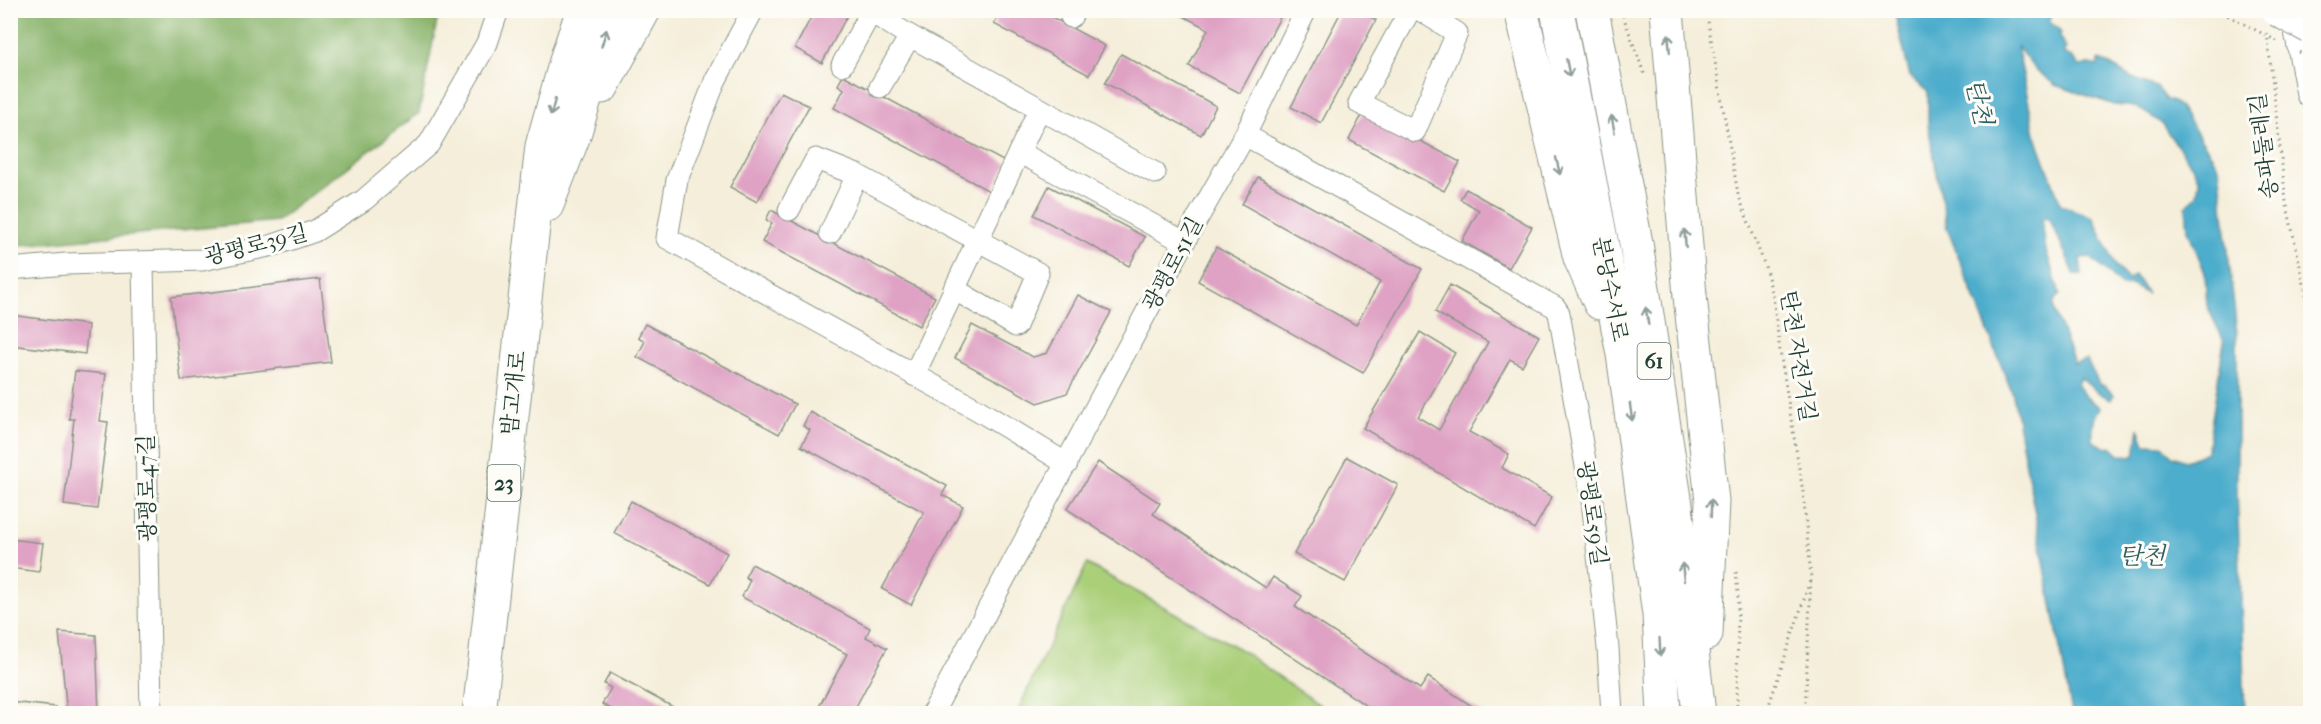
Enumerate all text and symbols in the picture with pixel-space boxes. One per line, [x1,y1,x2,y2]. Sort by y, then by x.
one-way arrow [599,29,610,48]
one-way arrow [1664,34,1675,54]
one-way arrow [1563,58,1574,77]
water label: 탄천 [1960,76,1998,130]
street label: 송파둘레길 [2245,92,2283,200]
one-way arrow [547,97,558,116]
one-way arrow [1607,115,1618,135]
one-way arrow [1553,157,1565,176]
street label: 광평로51길 [1137,213,1209,315]
street label: 광평로39길 [202,220,310,270]
one-way arrow [1680,228,1691,248]
street label: 분당수서로 [1587,234,1633,344]
street label: 탄천 자전거길 [1775,289,1821,423]
one-way arrow [1642,307,1653,327]
road number: 61 [1638,343,1670,379]
street label: 밤고개로 [497,349,531,437]
one-way arrow [1625,402,1636,421]
street label: 광평로47길 [133,434,161,542]
street label: 광평로59길 [1572,459,1612,567]
road number: 23 [488,465,520,501]
one-way arrow [1705,499,1717,519]
water label: 탄천 [2119,542,2167,570]
one-way arrow [1677,562,1688,582]
one-way arrow [1655,637,1666,657]

